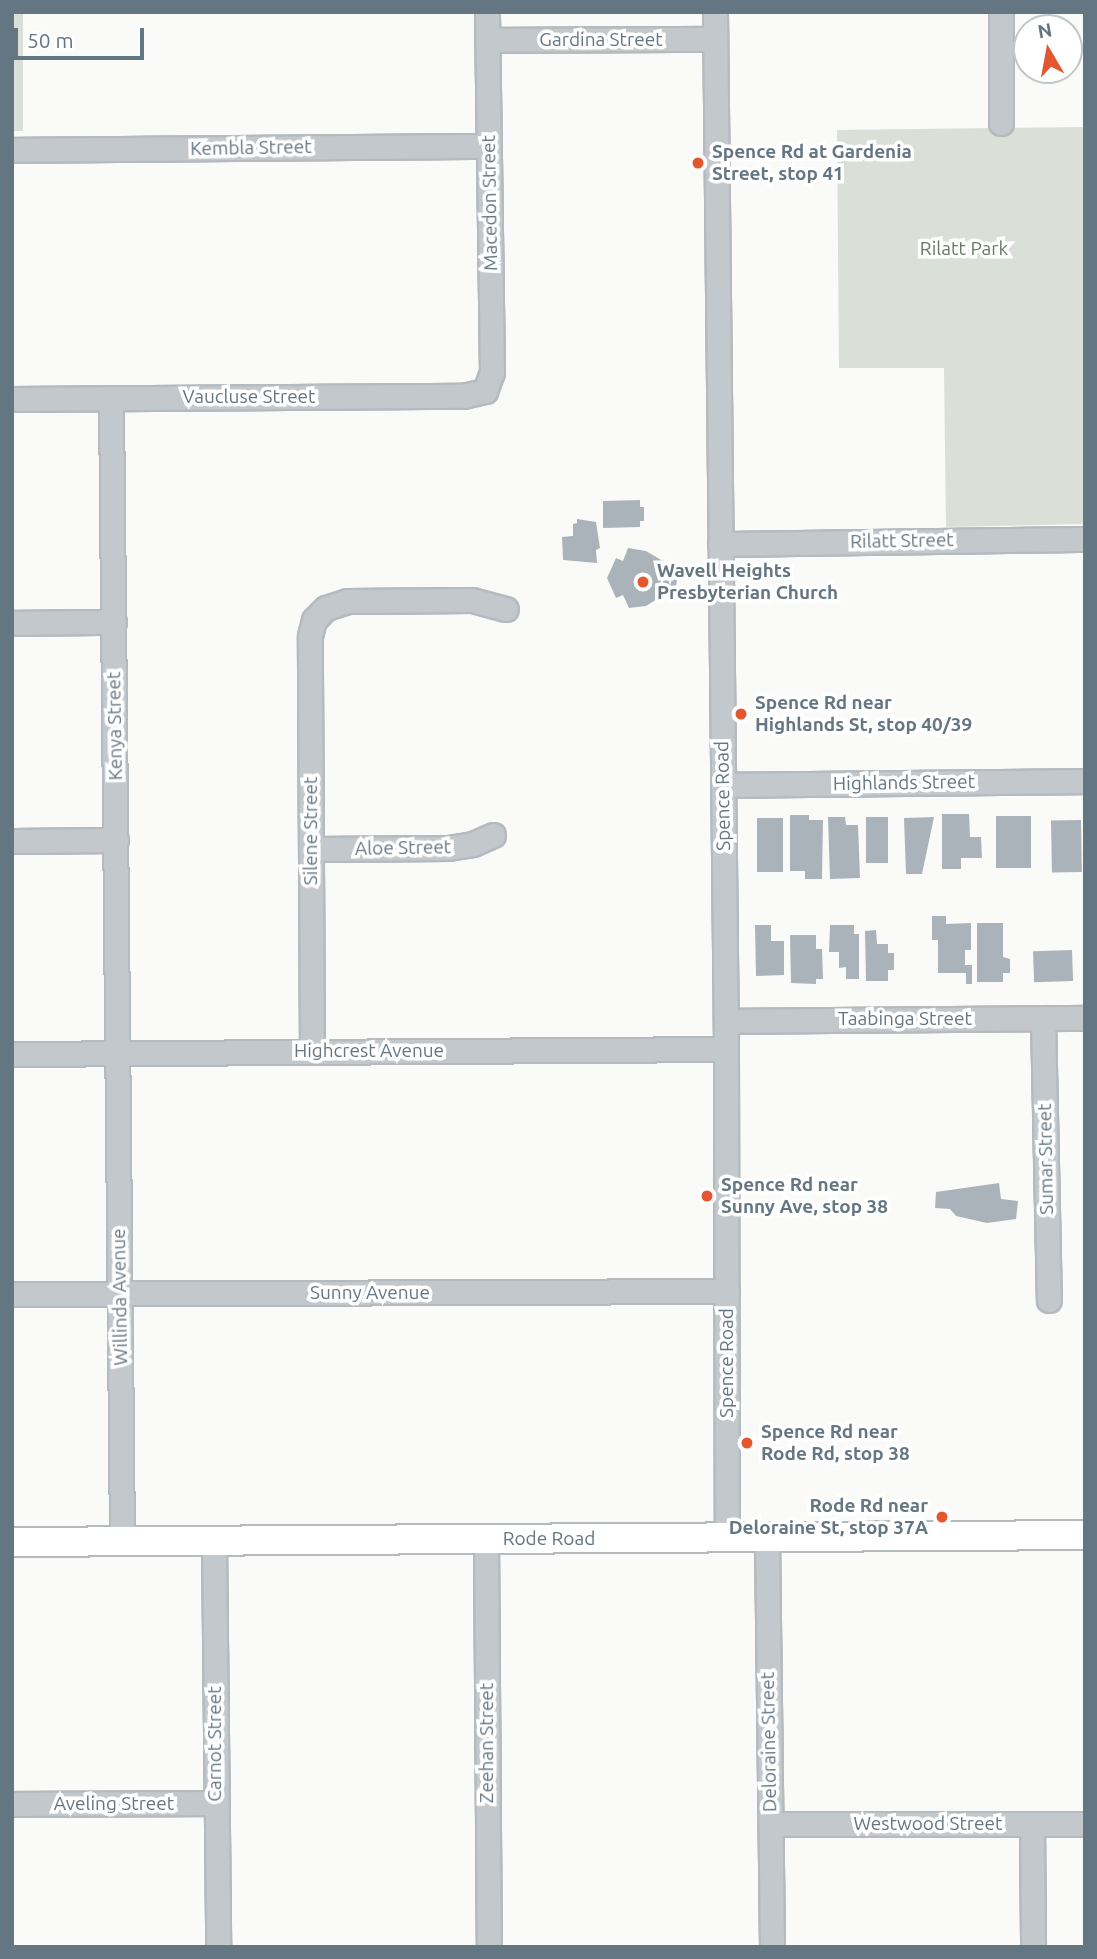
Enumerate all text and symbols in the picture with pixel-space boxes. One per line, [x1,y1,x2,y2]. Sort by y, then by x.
scale bar [18,14,147,58]
north arrow [1013,14,1083,84]
text: N [1036,18,1054,42]
text: 50 m [27,28,74,52]
street label: Gardina Street [539,29,663,51]
street label: Macedon Street [477,135,503,271]
street label: Kembla Street [190,136,312,160]
place label: Spence Rd at Gardenia Street, stop 41 [712,141,912,185]
marker: Spence Rd at Gardenia Street, stop 41 [690,155,706,171]
park label: Rilatt Park [920,238,1008,260]
street label: Vaucluse Street [182,386,316,408]
street label: Rilatt Street [850,529,954,553]
place label: Wavell Heights Presbyterian Church [657,560,838,604]
marker: Wavell Heights Presbyterian Church [635,574,651,590]
street label: Kenya Street [103,671,127,781]
place label: Spence Rd near Highlands St, stop 40/39 [755,692,972,736]
marker: Spence Rd near Highlands St, stop 40/39 [733,706,749,722]
street label: Spence Road [711,741,735,851]
street label: Highlands Street [833,770,975,796]
street label: Silene Street [300,777,322,885]
street label: Aloe Street [355,836,451,860]
street label: Taabinga Street [838,1008,972,1030]
street label: Highcrest Avenue [294,1040,444,1062]
street label: Sumar Street [1034,1103,1058,1215]
place label: Spence Rd near Sunny Ave, stop 38 [721,1174,888,1218]
marker: Spence Rd near Sunny Ave, stop 38 [699,1188,715,1204]
street label: Willinda Avenue [107,1228,133,1366]
street label: Sunny Avenue [310,1282,430,1304]
street label: Spence Road [716,1308,738,1418]
place label: Spence Rd near Rode Rd, stop 38 [761,1421,910,1465]
marker: Spence Rd near Rode Rd, stop 38 [739,1435,755,1451]
place label: Rode Rd near Deloraine St, stop 37A [729,1495,928,1539]
marker: Rode Rd near Deloraine St, stop 37A [934,1509,950,1525]
street label: Rode Road [503,1528,595,1550]
street label: Deloraine Street [756,1672,782,1812]
street label: Zeehan Street [476,1683,498,1803]
street label: Carnot Street [204,1686,226,1802]
street label: Aveling Street [54,1793,174,1815]
street label: Westwood Street [854,1813,1002,1835]

